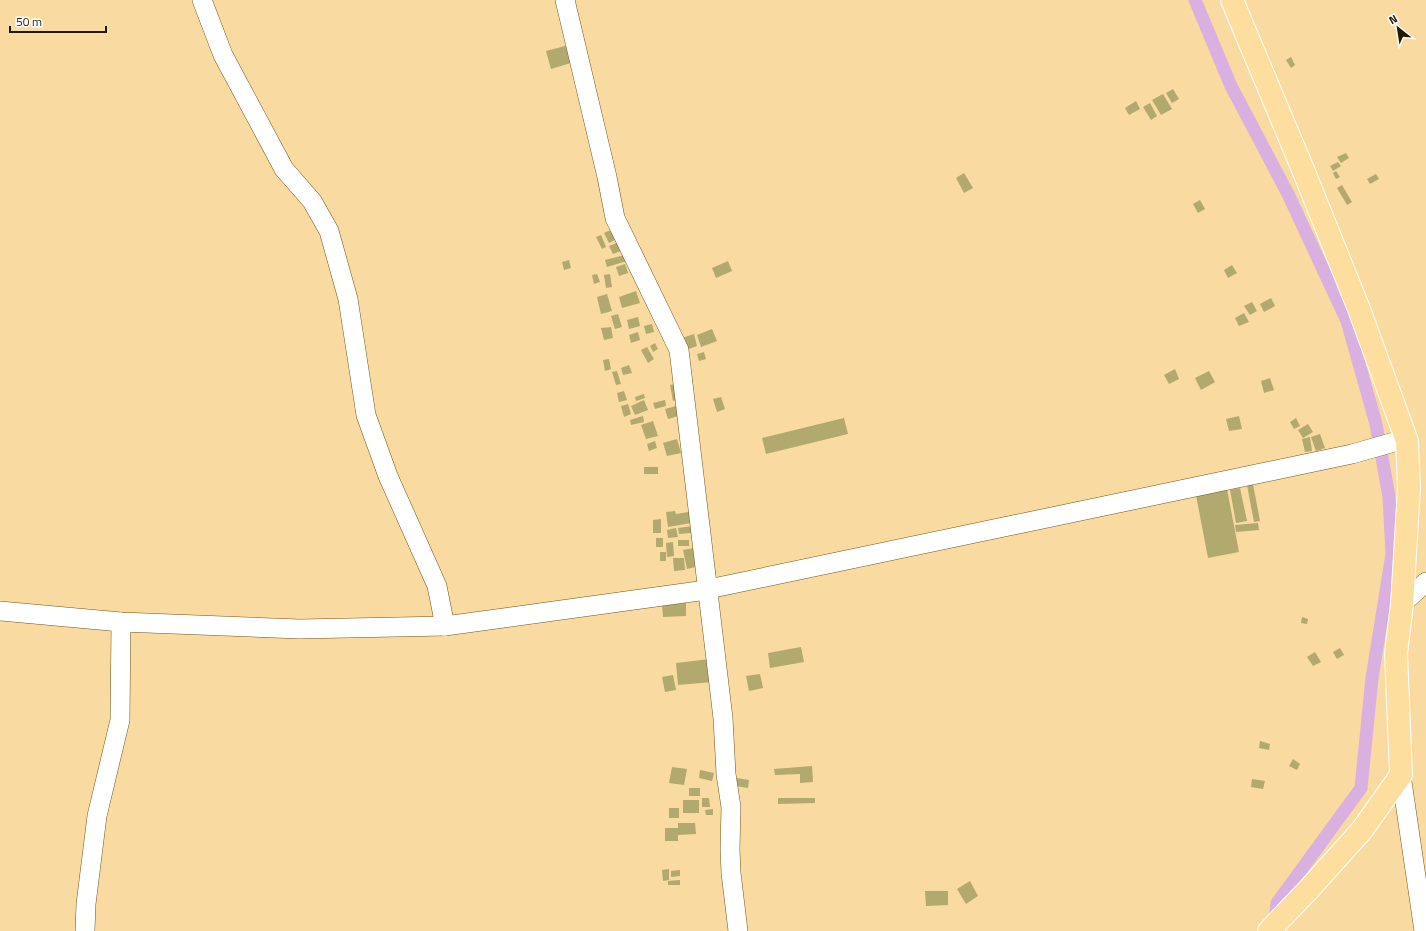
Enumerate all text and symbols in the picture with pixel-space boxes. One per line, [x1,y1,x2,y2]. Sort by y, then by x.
scale bar [10,8,106,34]
north arrow [1378,8,1418,48]
text: N [1386,11,1400,28]
text: 50 m [16,12,42,31]

